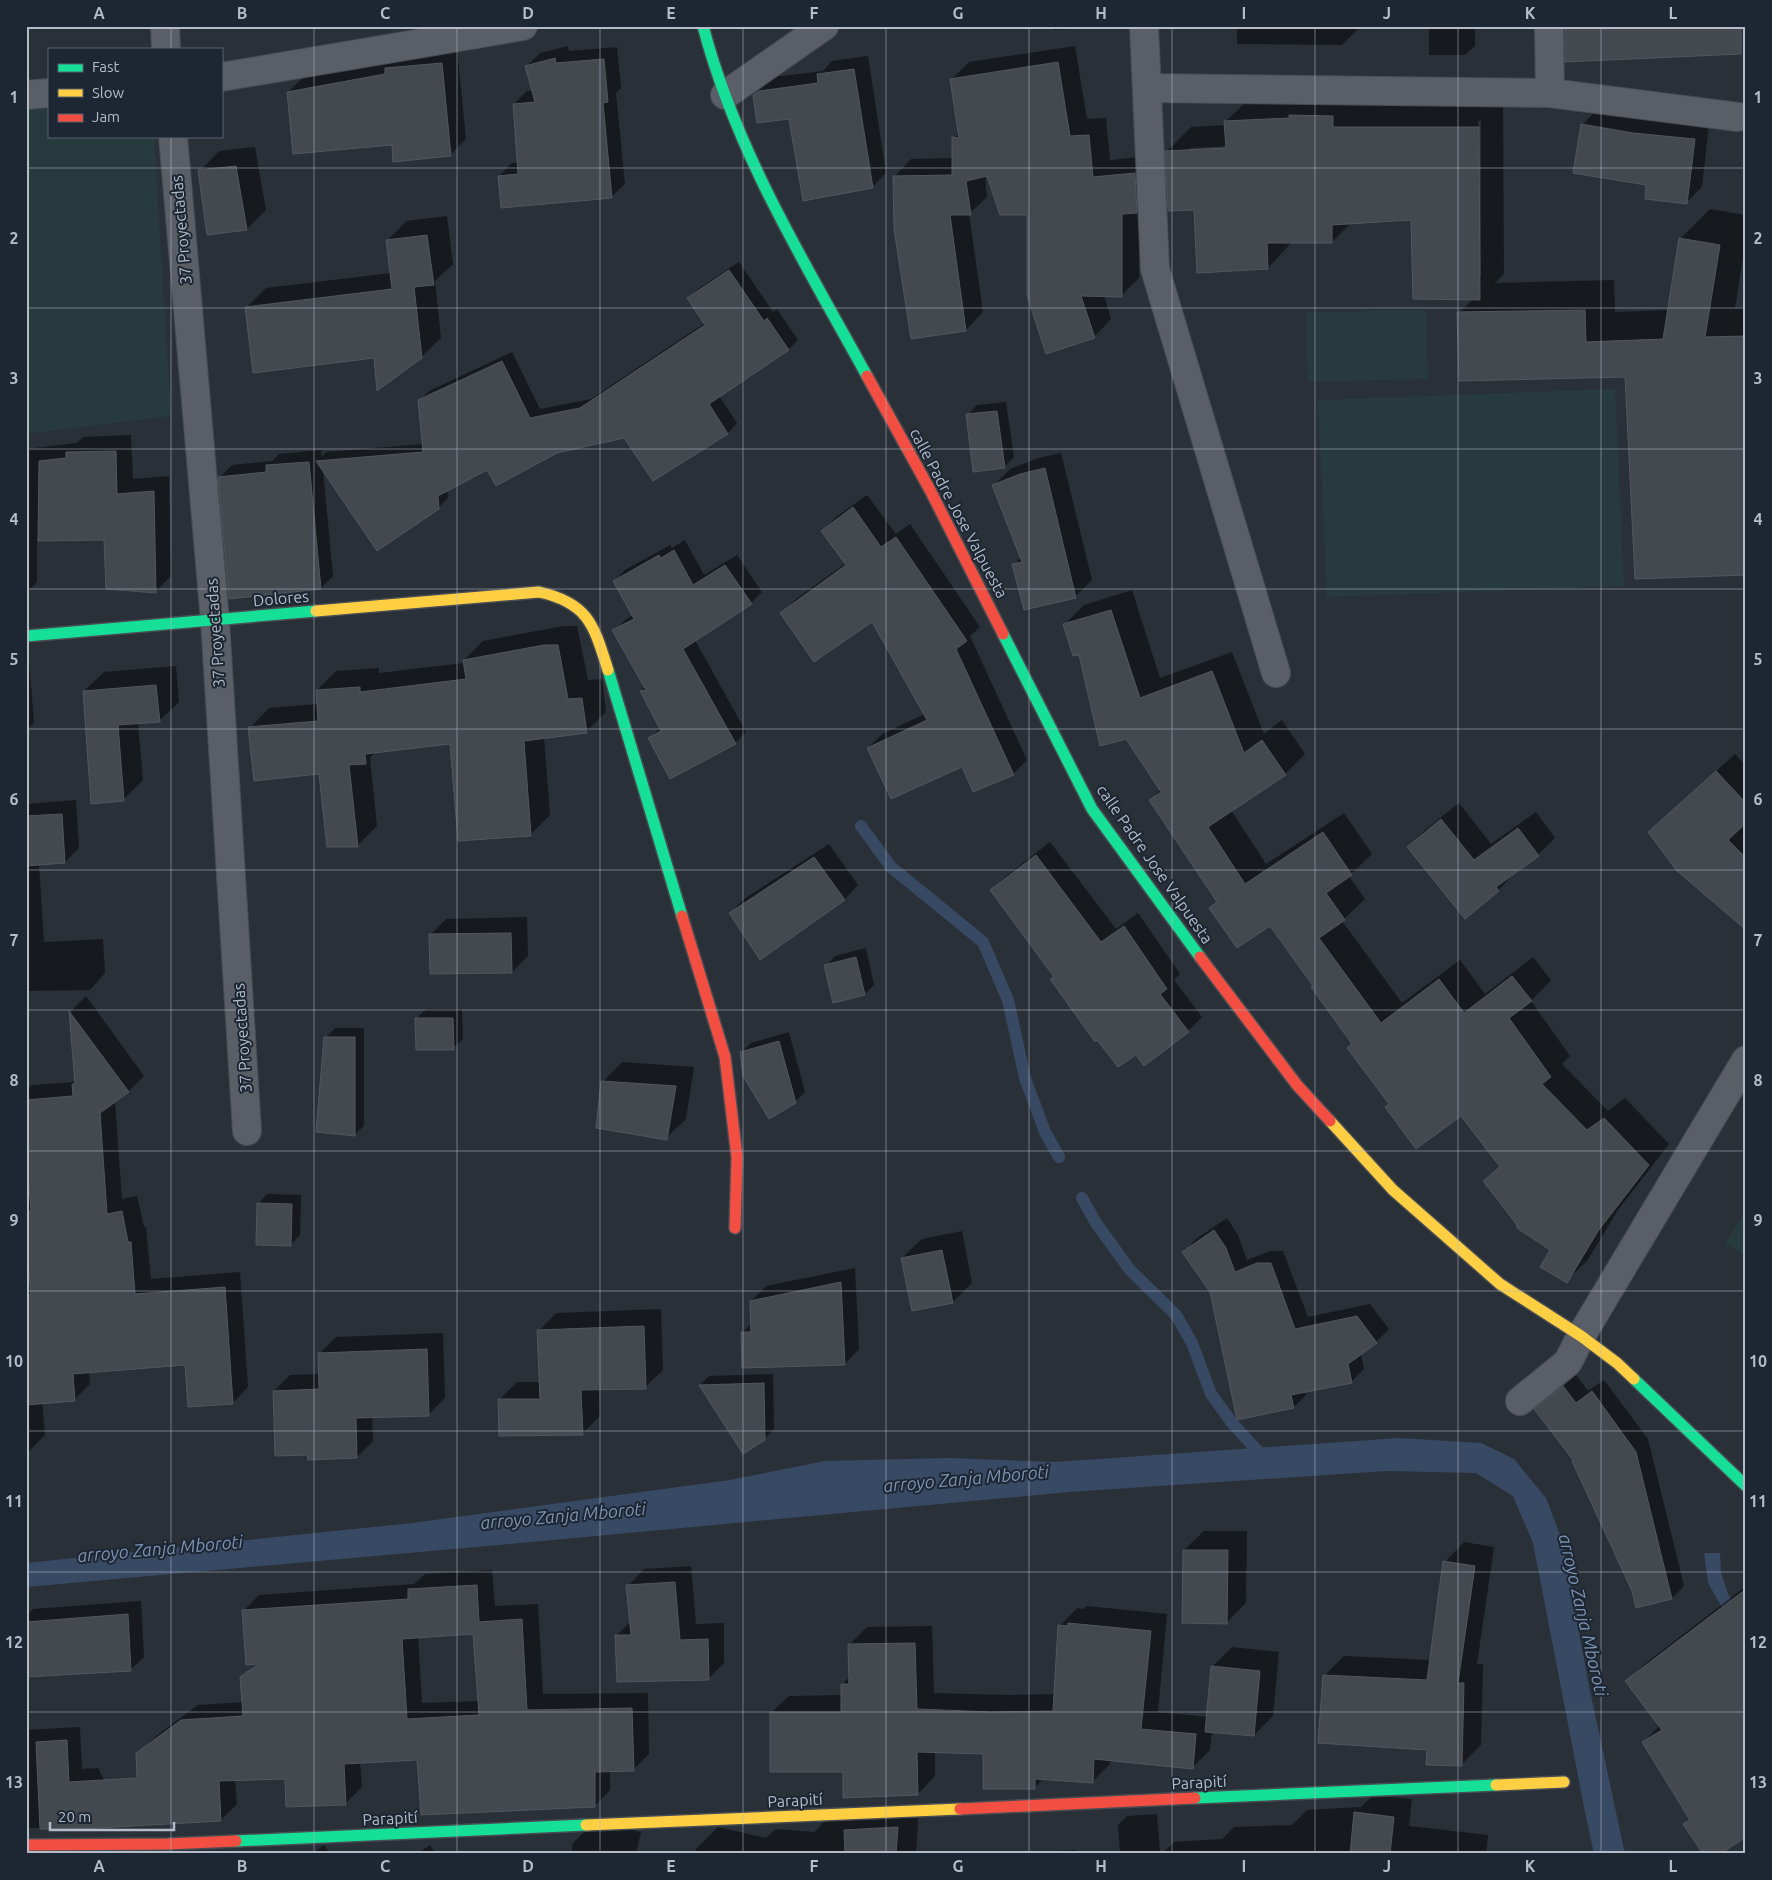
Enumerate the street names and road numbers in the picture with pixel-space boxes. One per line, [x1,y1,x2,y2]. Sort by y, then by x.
street label: 37 Proyectadas [167,175,195,285]
street label: calle Padre Jose Valpuesta [907,425,1011,601]
street label: 37 Proyectadas [202,578,228,688]
street label: Dolores [252,587,310,609]
street label: calle Padre Jose Valpuesta [1093,781,1217,947]
street label: 37 Proyectadas [229,983,255,1093]
street label: Parapití [1171,1772,1228,1792]
street label: Parapití [767,1790,824,1810]
street label: Parapití [362,1808,419,1828]

